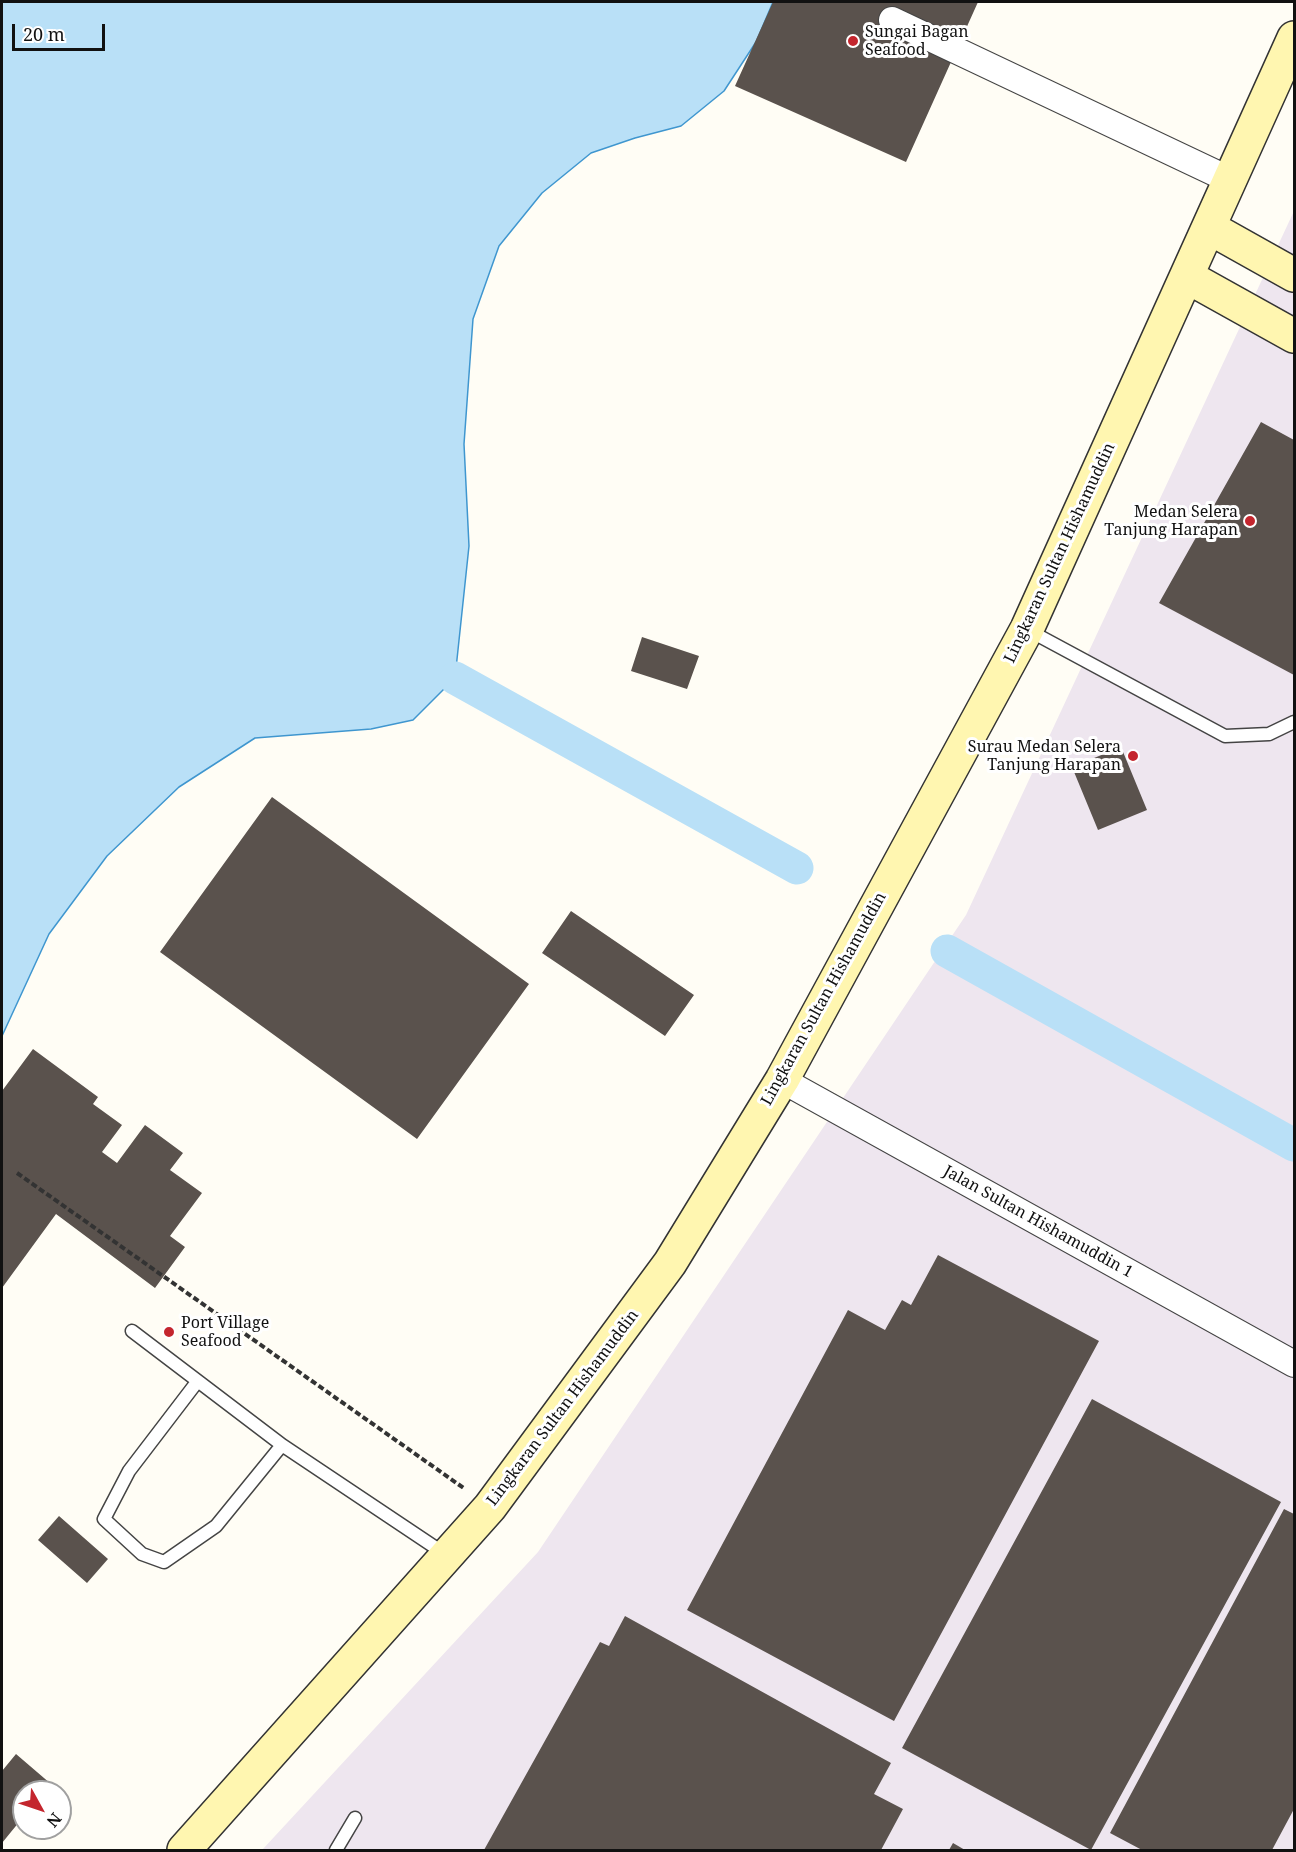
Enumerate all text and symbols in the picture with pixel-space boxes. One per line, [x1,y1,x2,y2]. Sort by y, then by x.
scale bar [15,12,108,50]
text: 20 m [23,22,65,46]
place label: Sungai Bagan Seafood [865,22,968,60]
marker: Sungai Bagan Seafood [846,34,860,48]
street label: Lingkaran Sultan Hishamuddin [1000,440,1120,666]
place label: Medan Selera Tanjung Harapan [1104,502,1238,540]
marker: Medan Selera Tanjung Harapan [1243,514,1257,528]
place label: Surau Medan Selera Tanjung Harapan [968,737,1121,775]
marker: Surau Medan Selera Tanjung Harapan [1126,749,1140,763]
street label: Lingkaran Sultan Hishamuddin [757,889,891,1109]
street label: Jalan Sultan Hishamuddin 1 [940,1162,1136,1282]
street label: Lingkaran Sultan Hishamuddin [483,1306,643,1510]
place label: Port Village Seafood [181,1313,269,1351]
marker: Port Village Seafood [162,1325,176,1339]
north arrow [12,1780,72,1840]
text: N [42,1808,67,1832]

